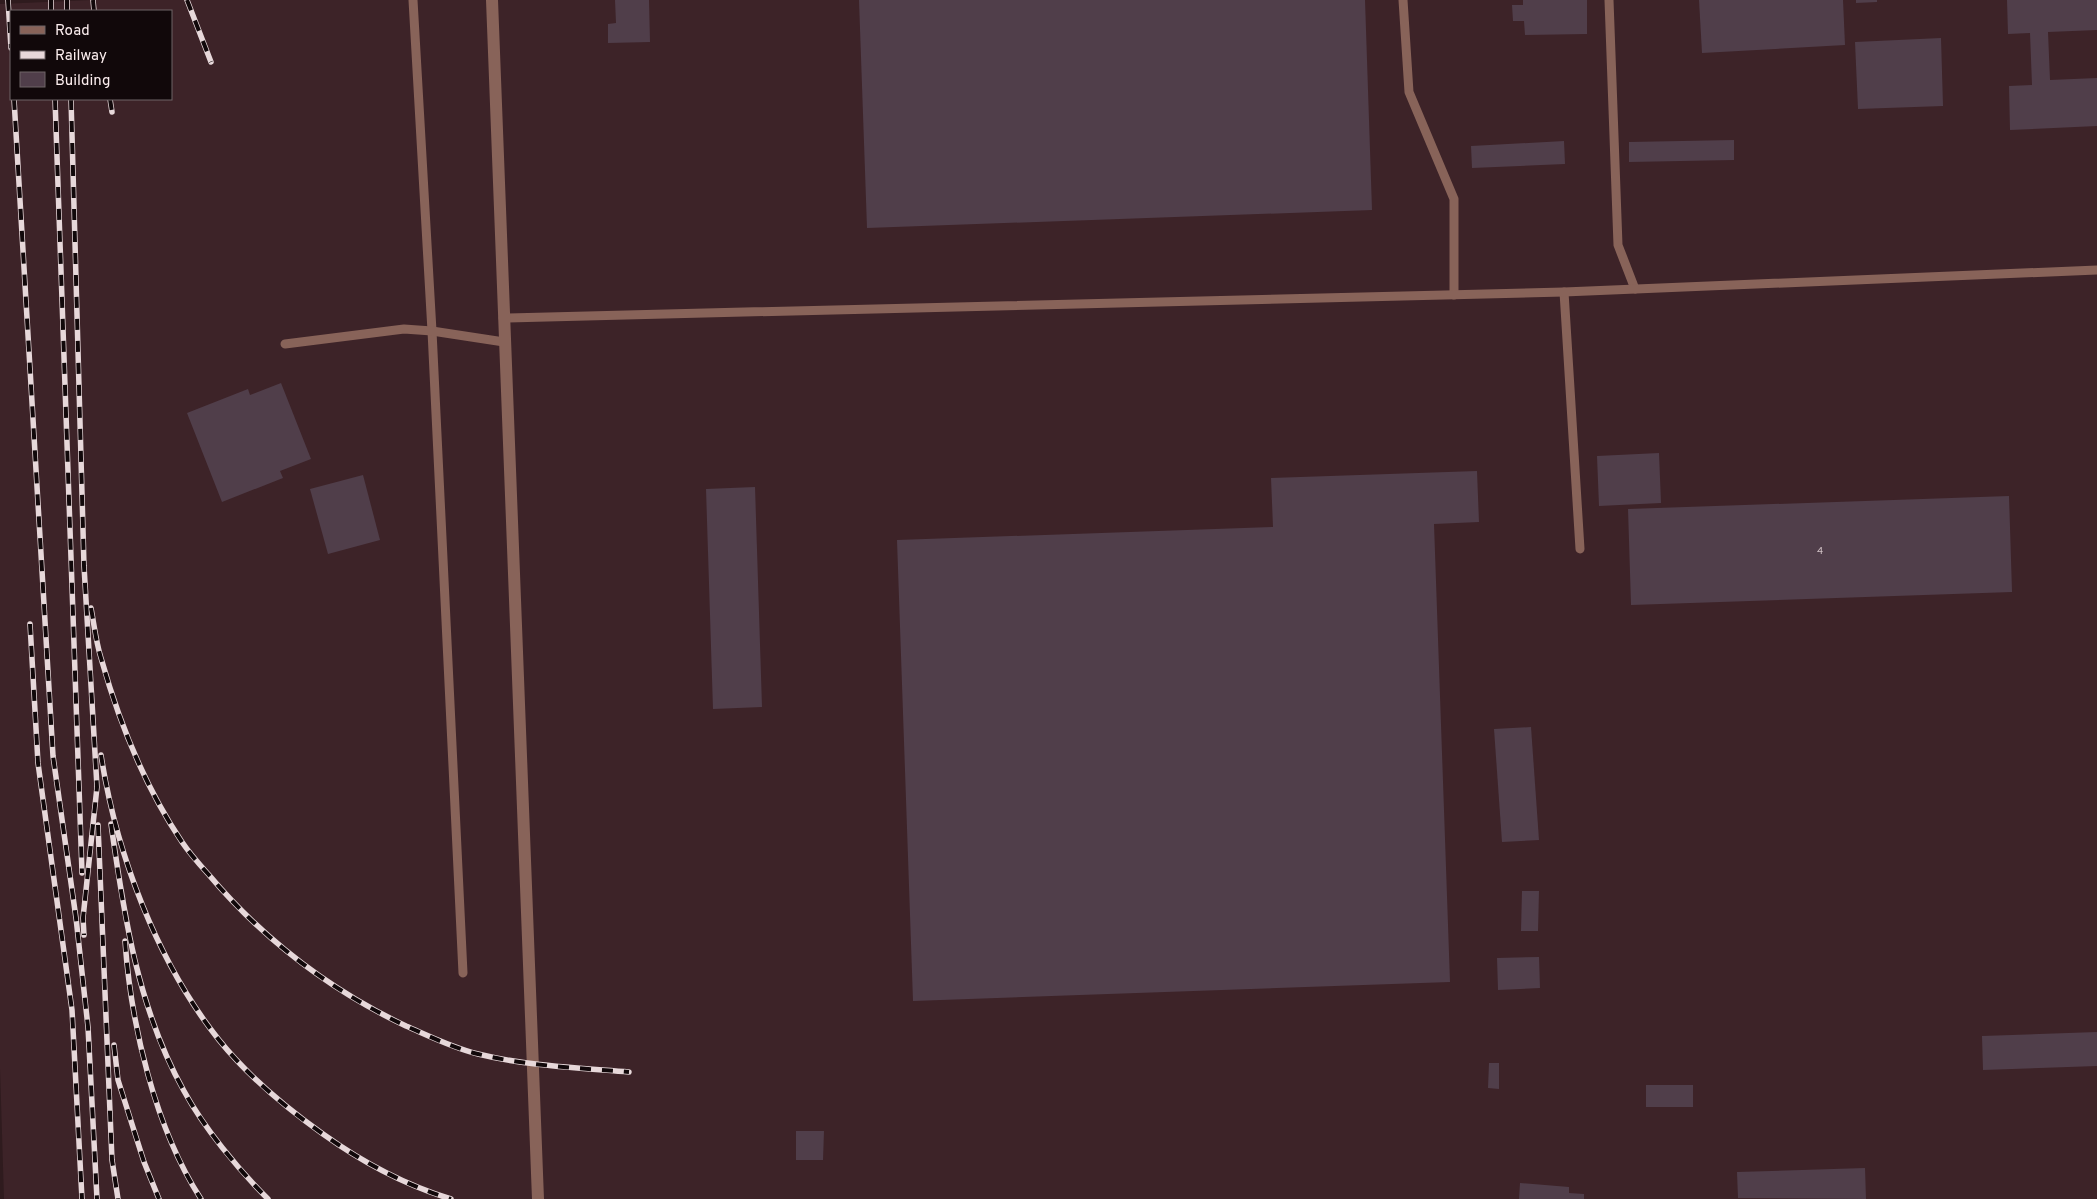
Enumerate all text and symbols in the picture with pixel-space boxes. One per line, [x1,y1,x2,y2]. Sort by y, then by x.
legend [10,10,172,100]
text: Road [55,22,90,41]
text: Railway [55,47,107,66]
text: Building [55,72,110,91]
house number: 4 [1817,545,1823,558]

